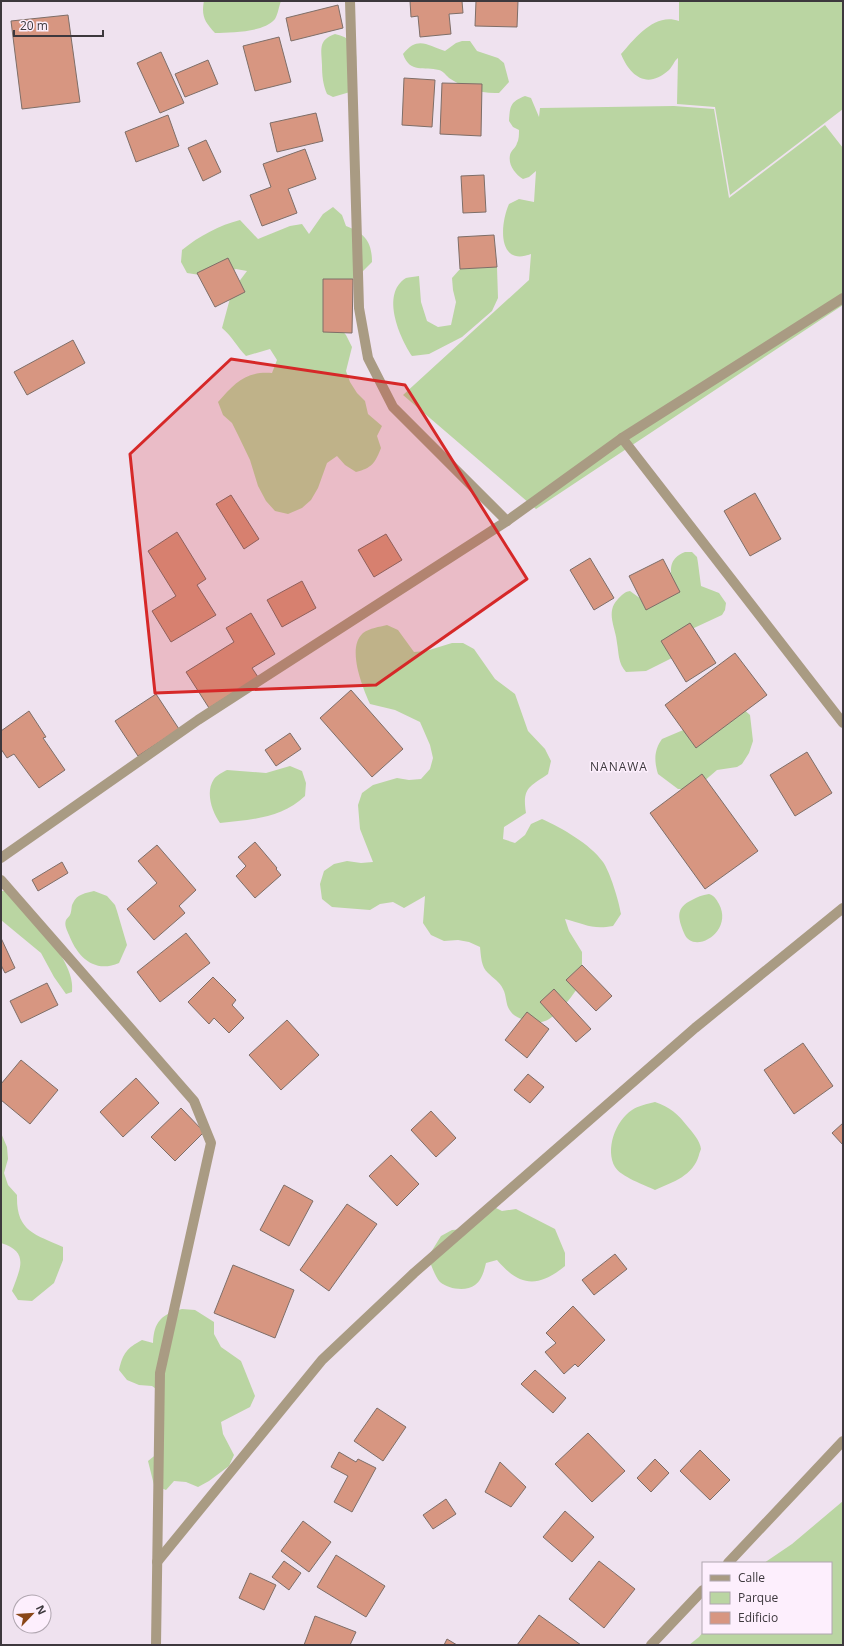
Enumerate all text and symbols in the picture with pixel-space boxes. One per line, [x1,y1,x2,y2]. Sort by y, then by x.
scale bar [14,12,103,38]
text: 20 m [20,17,48,34]
district label: NANAWA [590,758,648,775]
legend [702,1562,832,1634]
text: Calle [738,1569,765,1586]
text: Parque [738,1589,778,1606]
north arrow [12,1594,52,1634]
text: N [33,1602,50,1617]
text: Edificio [738,1609,778,1626]

